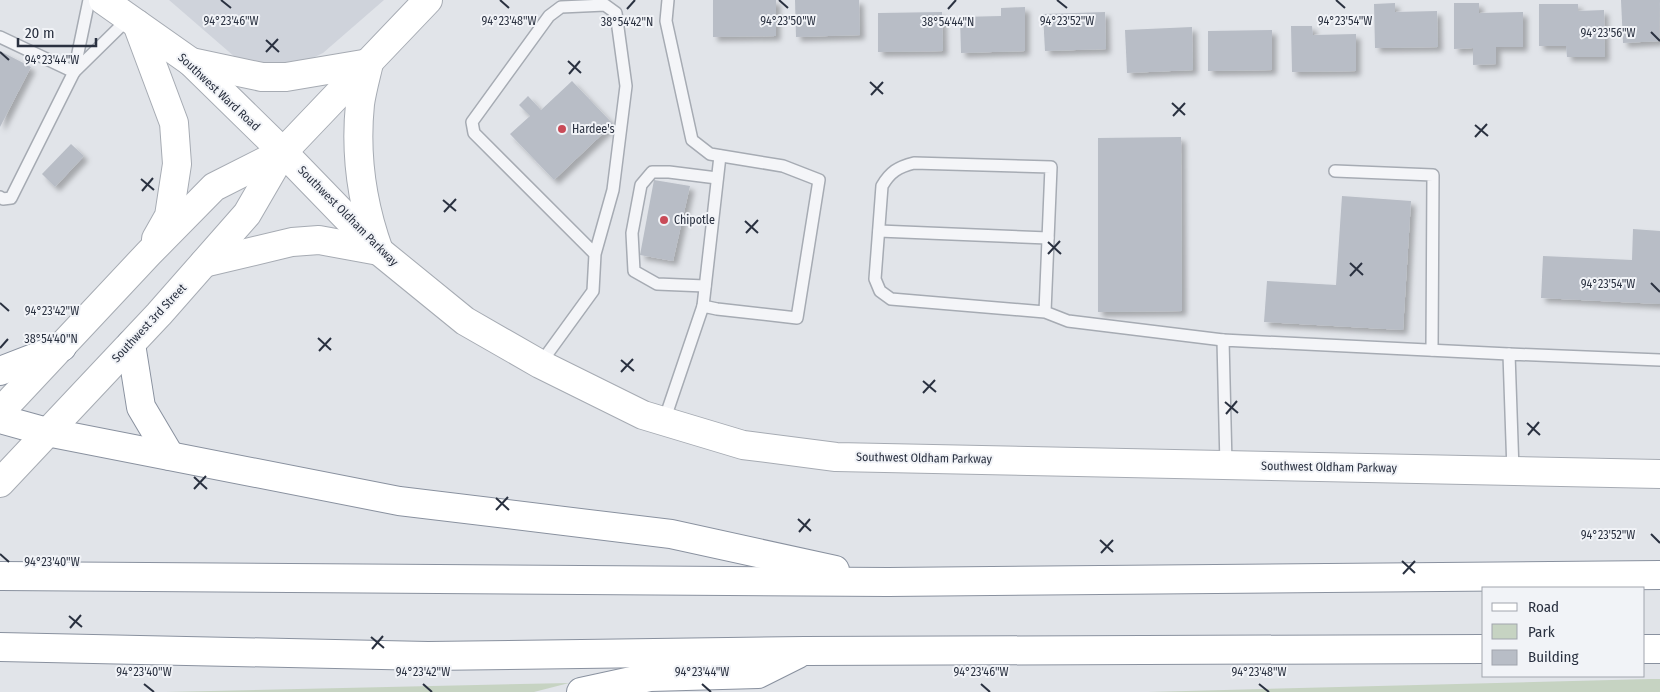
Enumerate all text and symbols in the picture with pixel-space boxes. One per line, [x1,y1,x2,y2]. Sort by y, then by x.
text: 94°23'46"W [204,14,258,28]
text: 94°23'48"W [482,14,536,28]
text: 94°23'50"W [760,14,816,28]
text: 94°23'52"W [1040,14,1094,28]
text: 94°23'54"W [1318,14,1372,28]
scale bar [18,15,95,47]
text: 38°54'42"N [601,15,653,29]
text: 38°54'44"N [922,15,974,29]
text: 20 m [25,24,55,42]
text: 94°23'56"W [1580,26,1636,40]
street label: Southwest Ward Road [175,50,263,134]
text: 94°23'44"W [25,53,79,67]
place label: Hardee's [572,122,615,136]
marker: Hardee's [556,123,568,135]
street label: Southwest Oldham Parkway [295,163,401,269]
place label: Chipotle [674,213,715,227]
marker: Chipotle [658,214,670,226]
text: 94°23'54"W [1581,277,1635,291]
street label: Southwest 3rd Street [109,281,189,365]
text: 94°23'42"W [25,304,79,318]
text: 38°54'40"N [24,332,78,346]
street label: Southwest Oldham Parkway [856,450,993,466]
street label: Southwest Oldham Parkway [1261,459,1398,475]
text: 94°23'52"W [1581,528,1635,542]
text: 94°23'40"W [24,555,80,569]
legend [1482,587,1645,677]
text: Road [1528,598,1559,616]
text: Park [1528,623,1555,641]
text: Building [1528,648,1579,666]
text: 94°23'40"W [116,665,172,679]
text: 94°23'42"W [396,665,450,679]
text: 94°23'44"W [675,665,729,679]
text: 94°23'46"W [954,665,1008,679]
text: 94°23'48"W [1232,665,1286,679]

